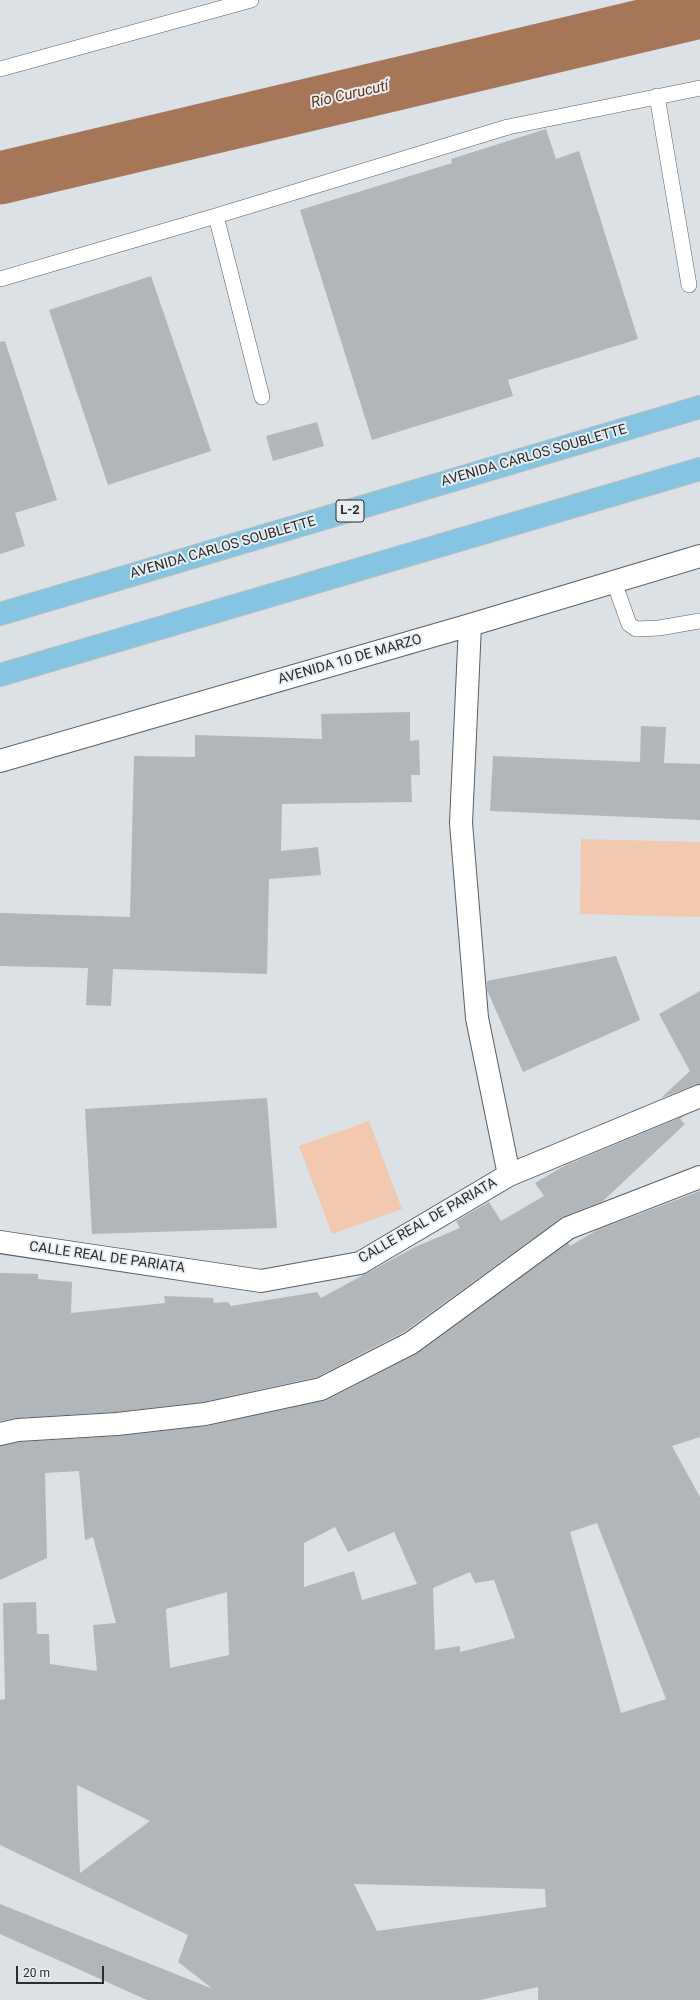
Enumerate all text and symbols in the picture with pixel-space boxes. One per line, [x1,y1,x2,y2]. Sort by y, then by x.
water label: Río Curucutí [309,77,391,113]
street label: AVENIDA CARLOS SOUBLETTE [439,421,629,491]
road number: L-2 [336,500,364,522]
street label: AVENIDA CARLOS SOUBLETTE [128,513,318,583]
street label: AVENIDA 10 DE MARZO [276,631,424,689]
street label: CALLE REAL DE PARIATA [356,1175,500,1267]
street label: CALLE REAL DE PARIATA [28,1239,186,1277]
scale bar [18,1958,106,1984]
text: 20 m [23,1966,50,1980]

